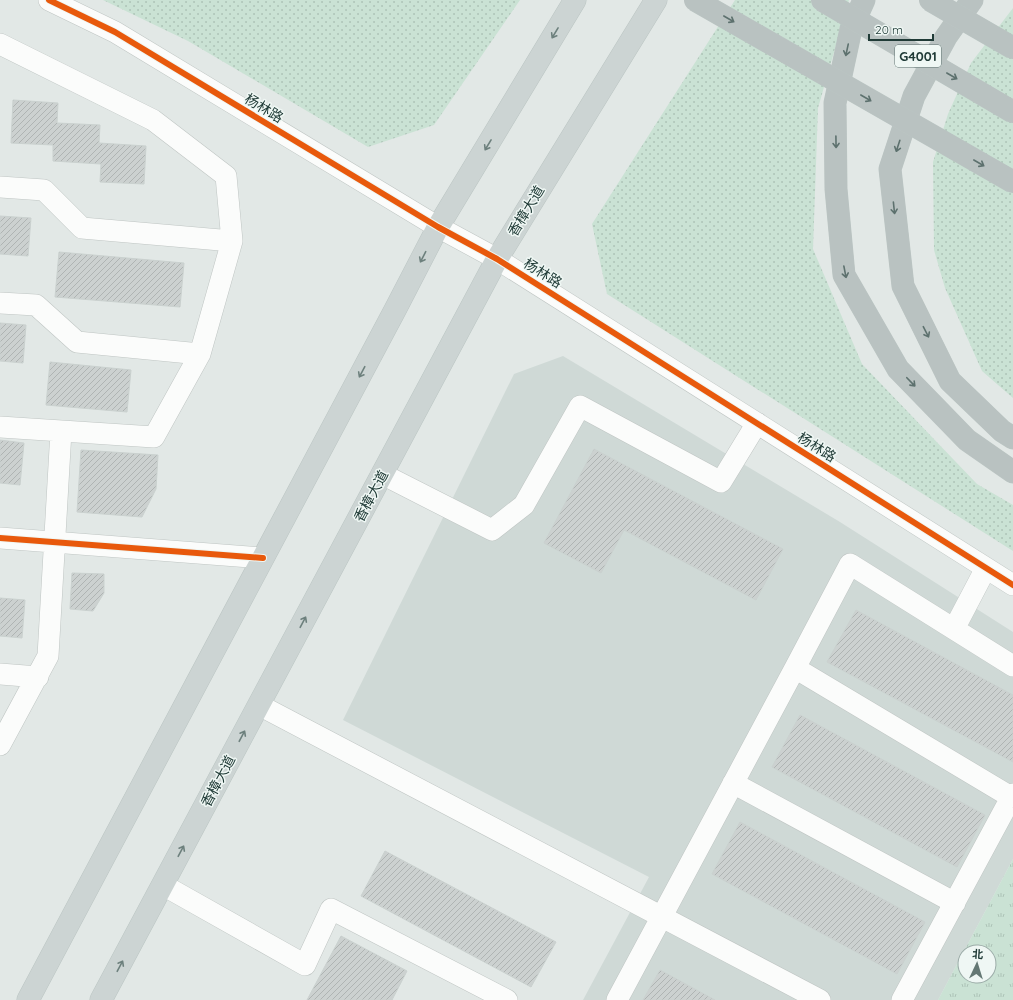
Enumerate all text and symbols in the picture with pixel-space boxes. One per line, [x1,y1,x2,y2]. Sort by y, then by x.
one-way arrow [723,16,735,24]
scale bar [869,16,933,42]
text: 20 m [875,22,903,37]
one-way arrow [551,27,559,39]
one-way arrow [842,43,850,56]
road number: G4001 [895,45,941,67]
one-way arrow [946,73,958,81]
street label: 杨林路 [241,89,287,127]
one-way arrow [860,94,872,102]
one-way arrow [832,135,839,148]
one-way arrow [484,139,492,150]
one-way arrow [894,140,901,153]
one-way arrow [973,159,985,167]
street label: 香樟大道 [504,182,548,240]
one-way arrow [891,201,898,214]
one-way arrow [418,251,426,263]
street label: 杨林路 [520,254,566,292]
one-way arrow [841,265,849,278]
one-way arrow [923,326,930,338]
one-way arrow [358,366,366,378]
one-way arrow [906,377,916,387]
street label: 杨林路 [794,428,840,466]
street label: 香樟大道 [350,467,392,525]
one-way arrow [300,616,308,628]
one-way arrow [239,730,247,742]
street label: 香樟大道 [197,752,239,810]
one-way arrow [178,845,185,857]
north arrow [957,944,997,984]
text: 北 [972,947,984,961]
one-way arrow [116,960,124,972]

